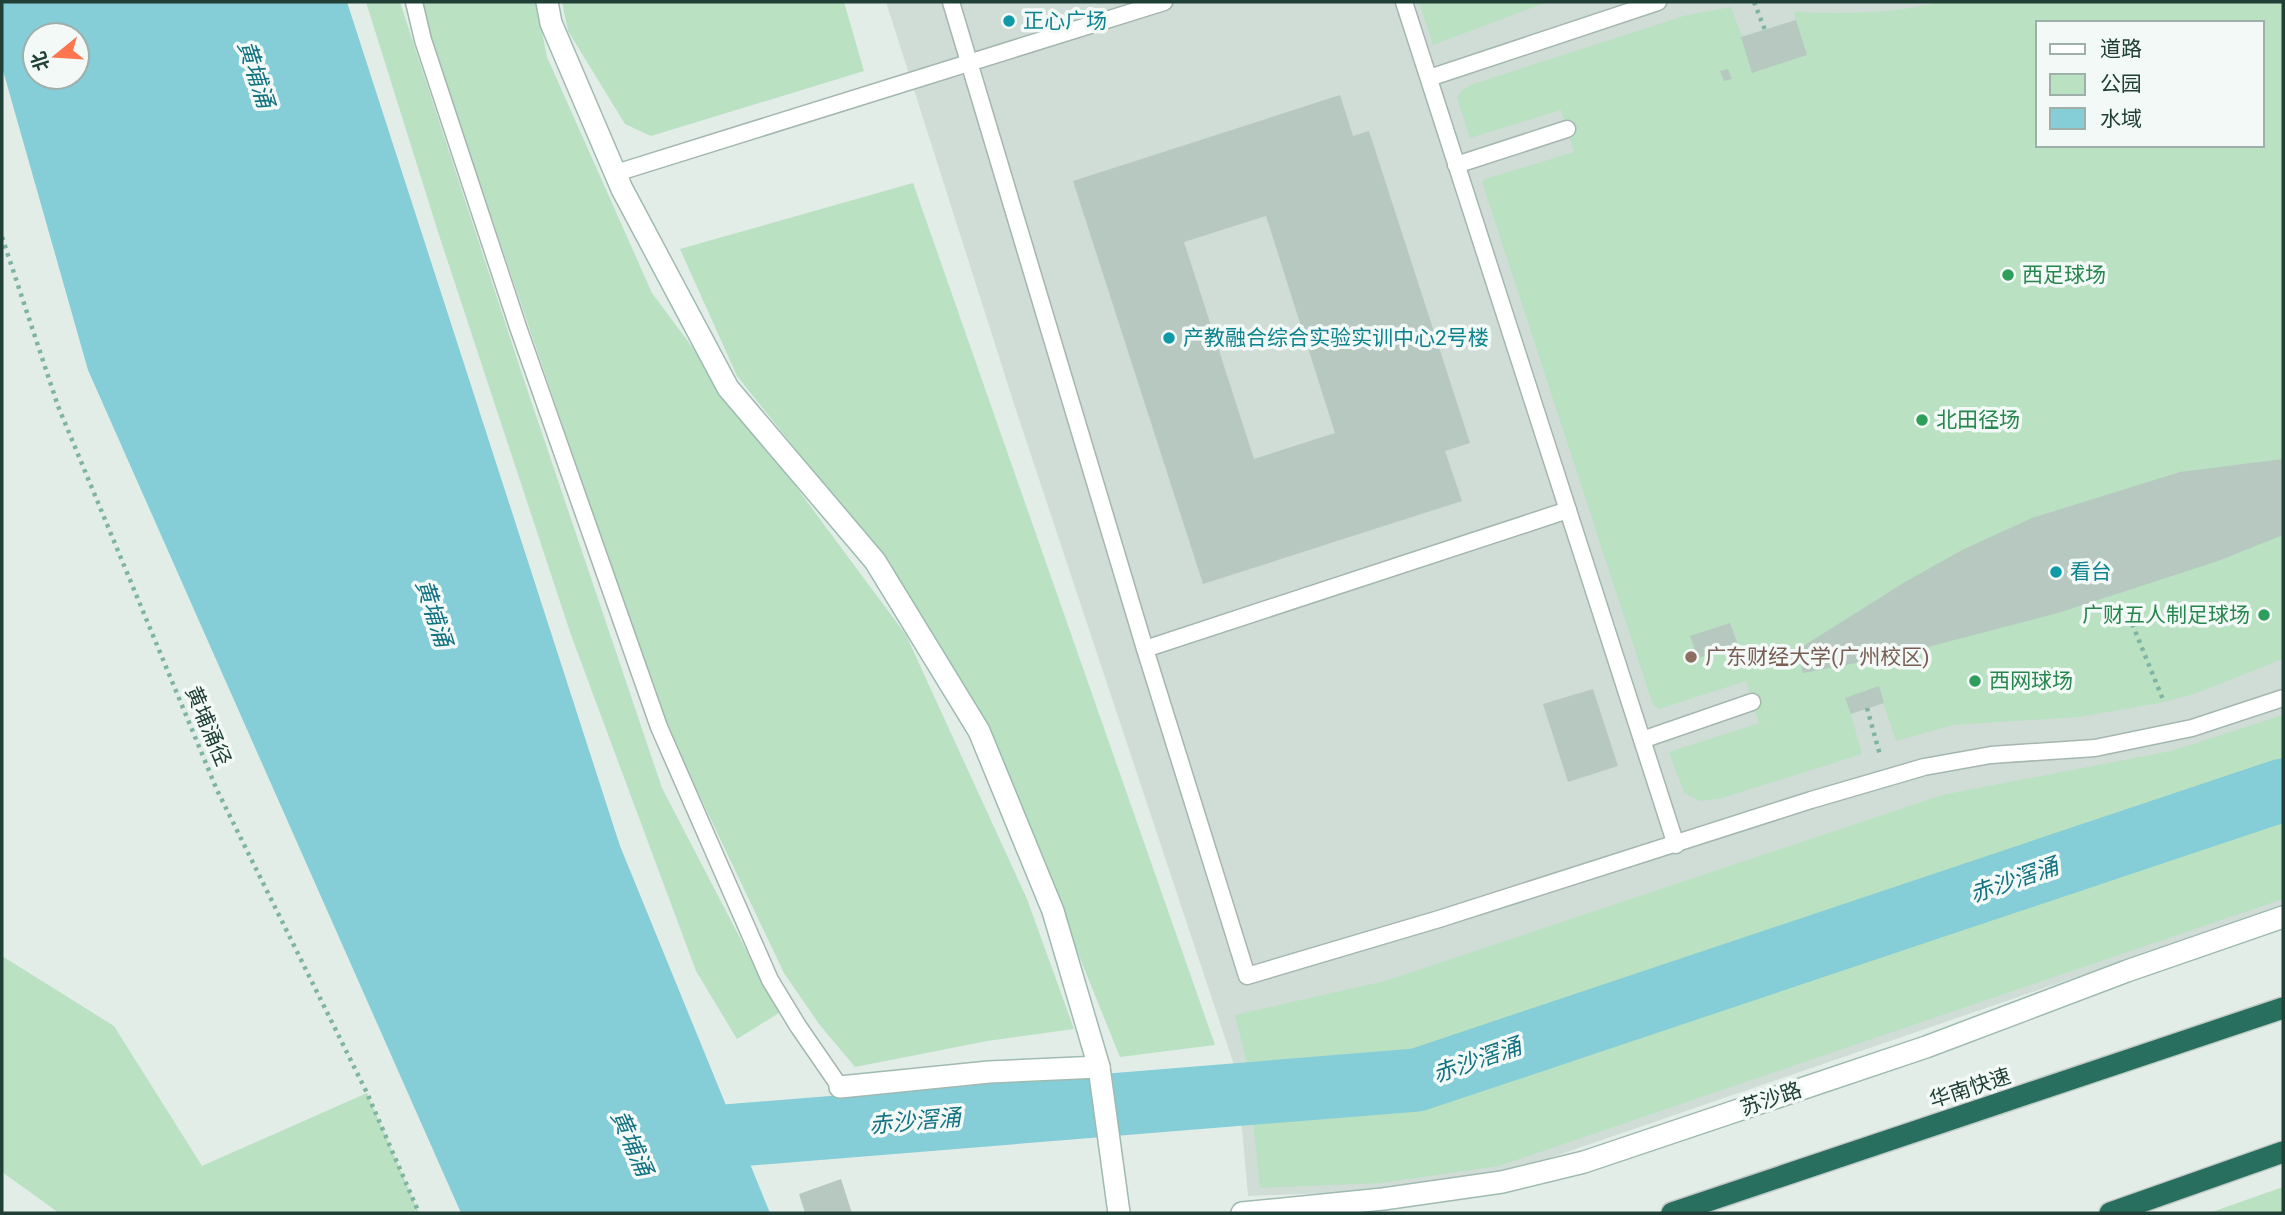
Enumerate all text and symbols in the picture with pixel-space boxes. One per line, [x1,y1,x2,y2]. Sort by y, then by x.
place label: 正心广场 [1023,9,1107,33]
marker: 正心广场 [1001,13,1017,29]
north arrow [21,21,91,91]
legend [2036,21,2264,147]
water label: 黄埔涌 [232,37,280,114]
text: 道路 [2100,37,2142,61]
text: 北 [26,49,54,74]
text: 公园 [2100,72,2142,96]
text: 水域 [2100,107,2142,131]
place label: 西足球场 [2022,263,2106,287]
marker: 西足球场 [2000,267,2016,283]
place label: 产教融合综合实验实训中心2号楼 [1183,326,1489,350]
marker: 产教融合综合实验实训中心2号楼 [1161,330,1177,346]
place label: 北田径场 [1936,408,2020,432]
marker: 北田径场 [1914,412,1930,428]
place label: 看台 [2070,560,2112,584]
marker: 看台 [2048,564,2064,580]
water label: 黄埔涌 [410,576,458,653]
place label: 广财五人制足球场 [2082,603,2250,627]
marker: 广财五人制足球场 [2256,607,2272,623]
place label: 广东财经大学(广州校区) [1705,645,1930,669]
marker: 广东财经大学(广州校区) [1683,649,1699,665]
place label: 西网球场 [1989,669,2073,693]
marker: 西网球场 [1967,673,1983,689]
street label: 黄埔涌径 [181,683,235,769]
water label: 赤沙滘涌 [1966,852,2065,908]
water label: 赤沙滘涌 [1429,1032,1528,1088]
street label: 华南快速 [1926,1064,2014,1112]
street label: 苏沙路 [1737,1077,1805,1121]
water label: 赤沙滘涌 [868,1104,965,1139]
water label: 黄埔涌 [605,1106,659,1183]

